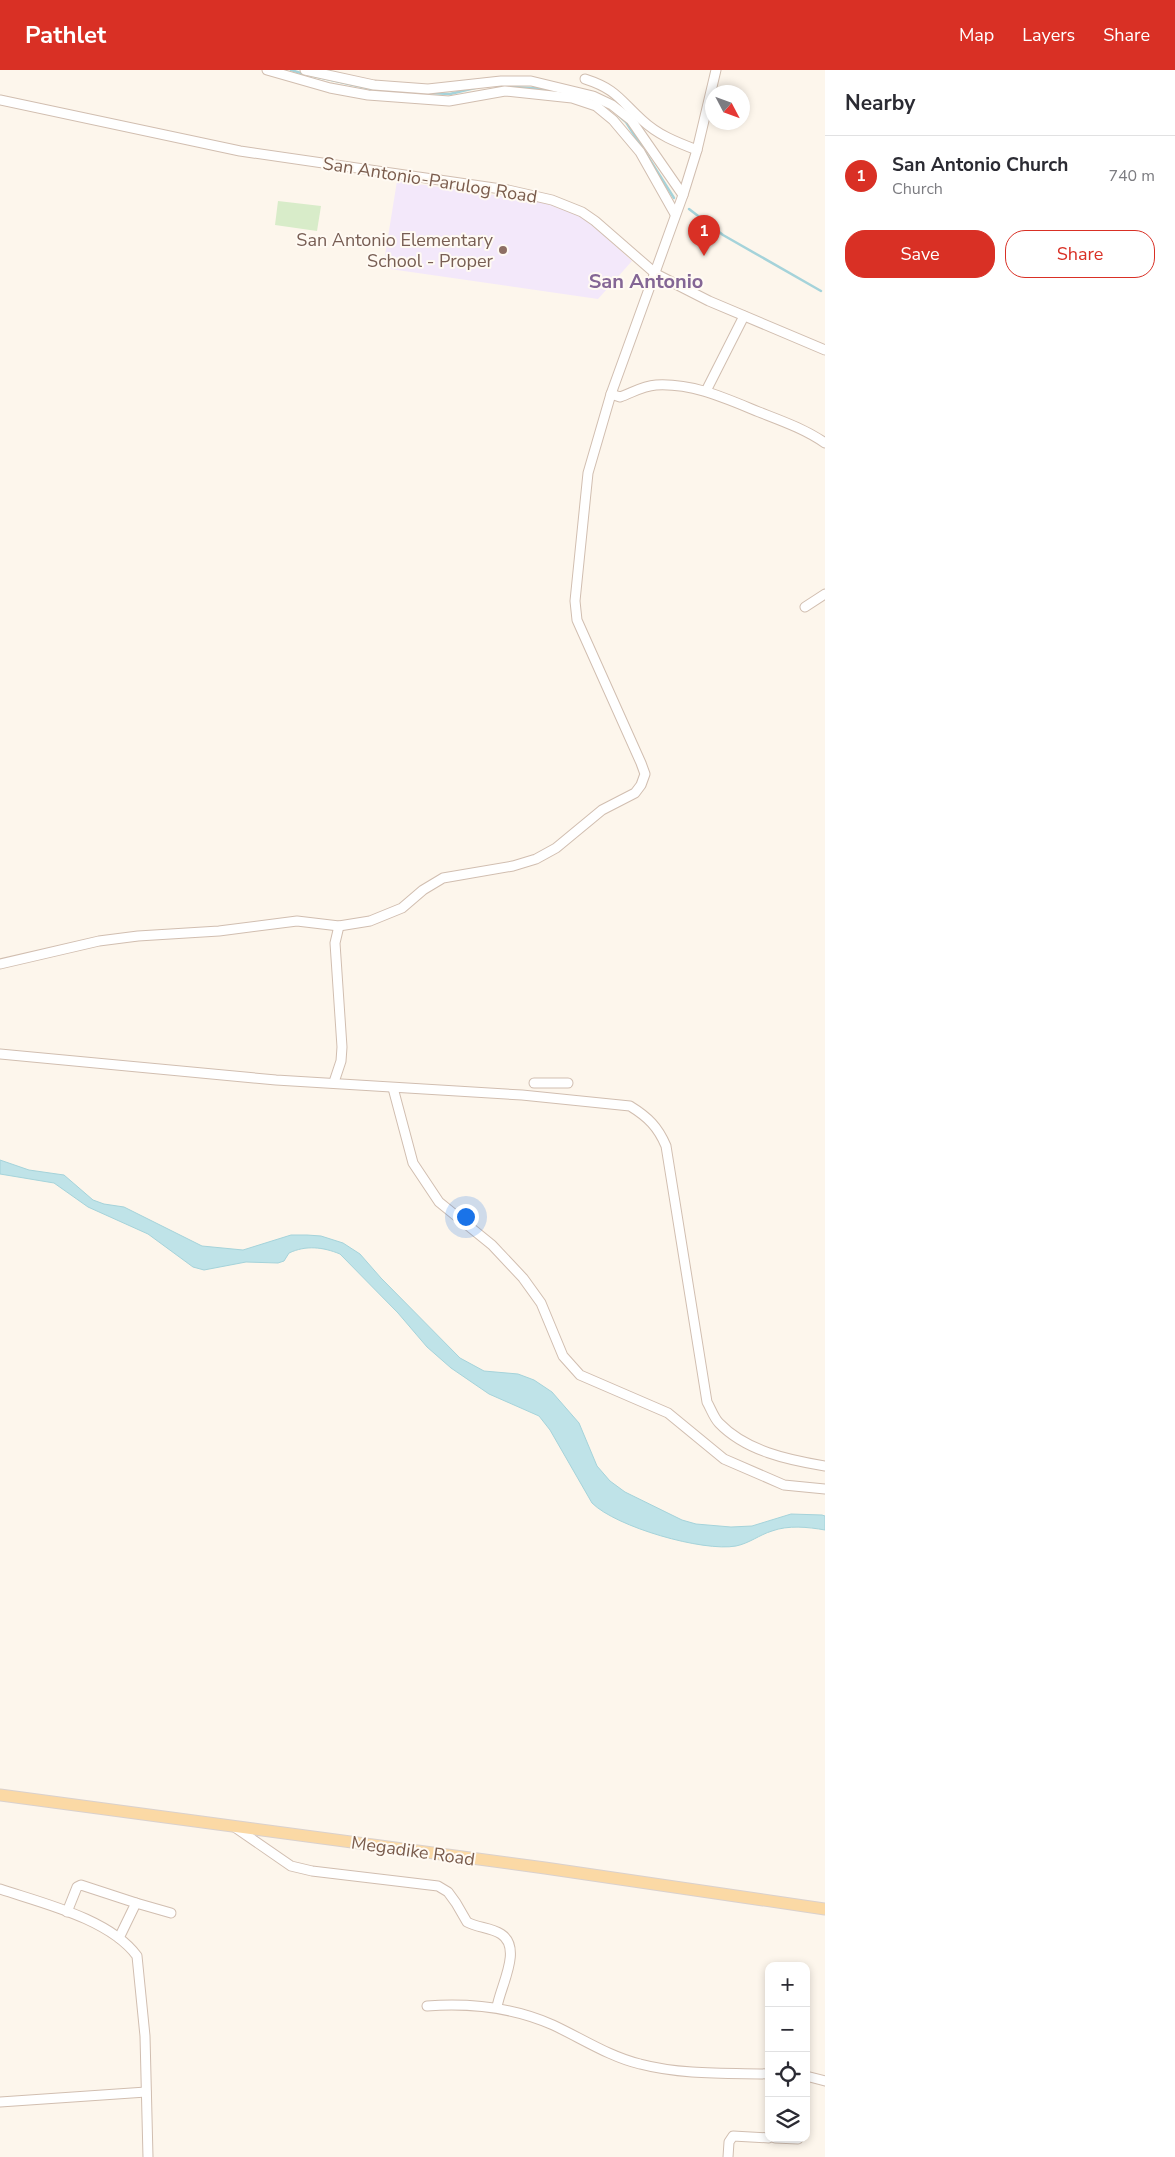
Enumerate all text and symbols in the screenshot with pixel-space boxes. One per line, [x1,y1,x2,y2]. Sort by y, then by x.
text: Pathlet [25,19,106,51]
text: Map [959,23,994,47]
text: Layers [1022,23,1075,47]
text: Share [1103,23,1150,47]
north arrow [705,85,750,130]
text: Nearby [845,89,915,117]
street label: San Antonio-Parulog Road [321,151,539,209]
text: San Antonio Church [892,152,1068,178]
text: 1 [856,165,866,187]
text: 740 m [1108,165,1155,187]
text: Church [892,178,943,200]
pin: 1 [688,215,720,256]
place label: San Antonio Elementary School - Proper [296,228,494,273]
button: Save [845,230,995,278]
button: Share [1005,230,1155,278]
marker: San Antonio Elementary School - Proper [497,244,509,256]
district label: San Antonio [589,268,703,295]
your location [453,1204,479,1230]
street label: Megadike Road [350,1830,476,1872]
map controls [765,1962,810,2142]
button: + [765,1962,810,2007]
button: − [765,2007,810,2052]
button: locate [765,2052,810,2097]
button: layers [765,2097,810,2142]

